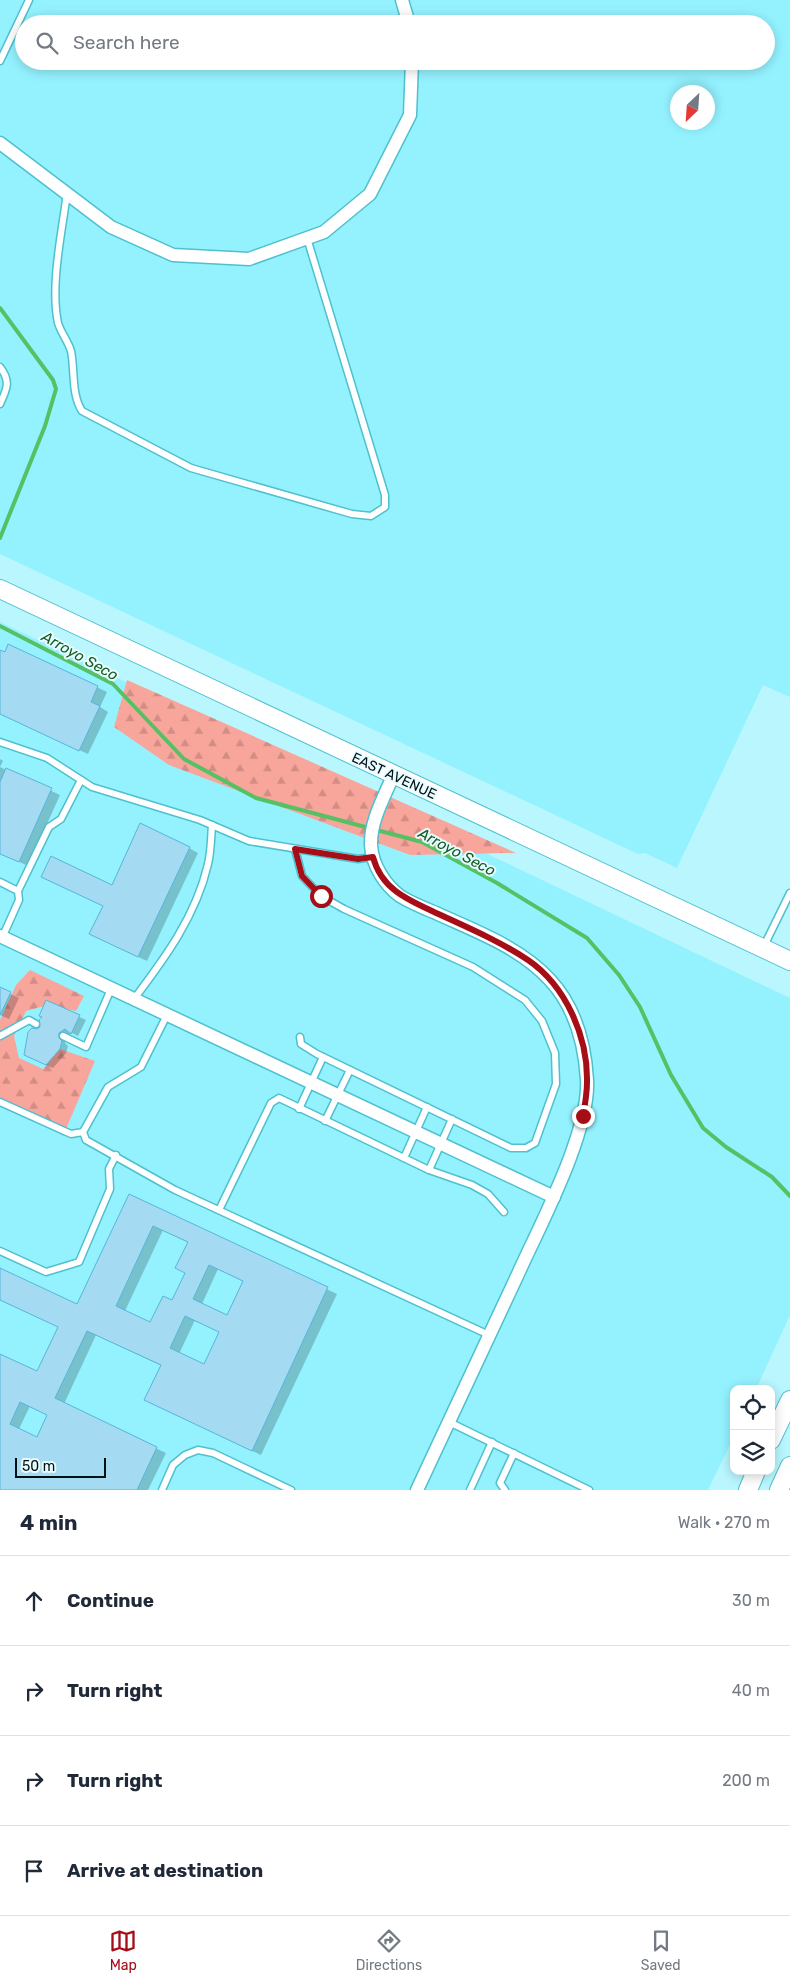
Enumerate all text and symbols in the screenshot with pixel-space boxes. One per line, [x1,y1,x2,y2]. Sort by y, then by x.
search box [15,15,775,70]
icon: search [33,29,61,57]
text: Search here [73,31,180,54]
north arrow [670,85,715,130]
water label: Arroyo Seco [38,627,122,685]
street label: EAST AVENUE [349,749,439,803]
water label: Arroyo Seco [415,824,499,880]
route start [310,885,333,908]
route end [572,1105,595,1128]
map controls [730,1385,775,1475]
button: locate [730,1385,775,1430]
button: layers [730,1430,775,1475]
scale bar [15,1455,106,1478]
text: 50 m [22,1458,55,1475]
text: 4 min [20,1510,78,1535]
text: Walk · 270 m [678,1513,770,1532]
icon: ahead [20,1587,48,1615]
text: Continue [67,1589,154,1612]
text: 30 m [732,1591,770,1610]
icon: right [20,1677,48,1705]
text: Turn right [67,1679,162,1702]
text: 40 m [732,1681,770,1700]
icon: right [20,1767,48,1795]
text: Turn right [67,1769,162,1792]
text: 200 m [722,1771,770,1790]
icon: arrive [20,1857,48,1885]
text: Arrive at destination [67,1859,263,1882]
tab: Map [109,1927,137,1974]
tab: Directions [356,1927,422,1974]
tab: Saved [641,1927,681,1974]

